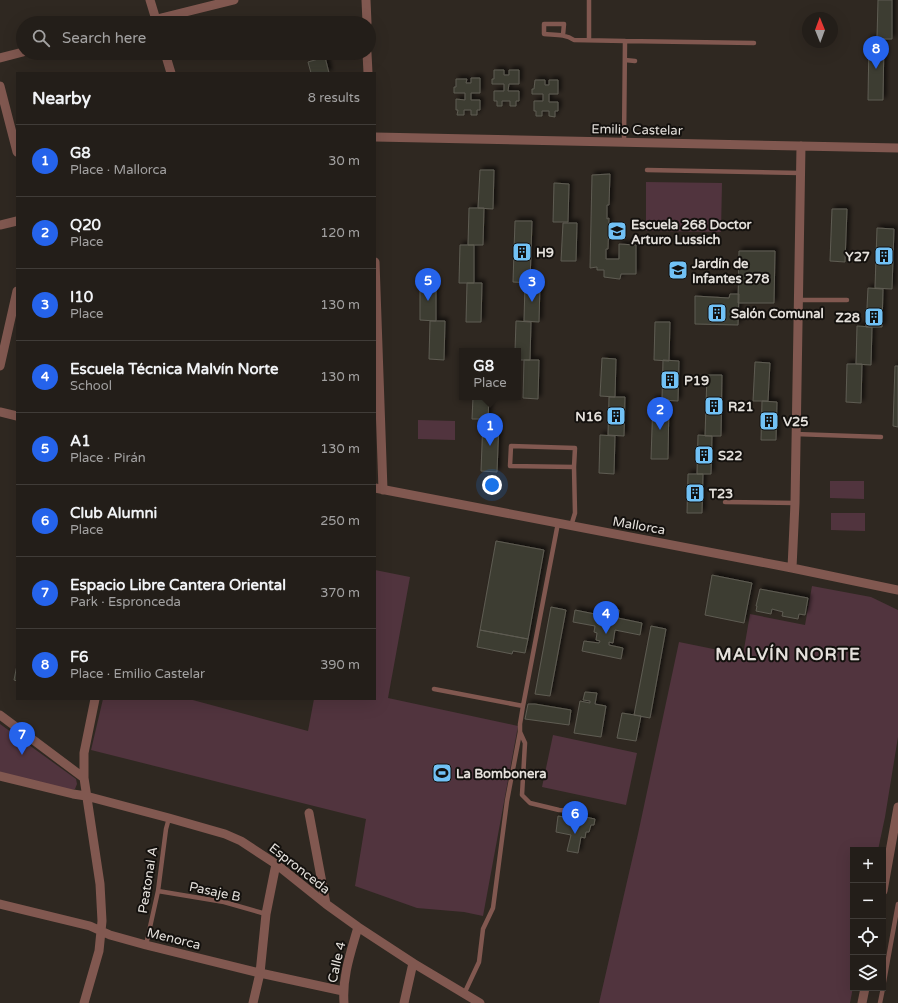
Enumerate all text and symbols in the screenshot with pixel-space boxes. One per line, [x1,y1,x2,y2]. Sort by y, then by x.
north arrow [802,12,838,48]
search box [16,16,376,60]
icon: search [30,27,52,49]
text: Search here [62,29,146,47]
pin: 8 [863,36,889,69]
text: Nearby [32,88,91,109]
text: 8 results [308,90,360,106]
street label: Emilio Castelar [591,121,683,139]
text: G8 [70,144,91,162]
text: 1 [41,153,49,169]
text: 30 m [328,153,360,169]
text: Place · Mallorca [70,162,167,178]
text: Q20 [70,216,101,234]
place label: Escuela 268 Doctor Arturo Lussich [631,217,753,248]
school or university icon: Escuela 268 Doctor Arturo Lussich [606,220,628,242]
text: 2 [41,225,49,241]
text: 120 m [320,225,360,241]
text: Place [70,234,103,250]
building icon: H9 [511,241,533,263]
place label: H9 [536,245,554,261]
building icon: Y27 [873,245,895,267]
place label: Y27 [845,249,870,265]
place label: Jardín de Infantes 278 [691,256,770,287]
school or university icon: Jardín de Infantes 278 [667,259,689,281]
pin: 5 [415,268,441,301]
pin: 3 [519,269,545,302]
text: I10 [70,288,93,306]
text: 3 [41,297,49,313]
text: 130 m [320,297,360,313]
building icon: Salón Comunal [706,302,728,324]
text: Place [70,306,103,322]
place label: Salón Comunal [731,306,824,322]
building icon: Z28 [863,306,885,328]
place label: Z28 [835,310,860,326]
popup [459,348,521,400]
text: G8 [473,357,494,375]
text: Escuela Técnica Malvín Norte [70,360,278,378]
text: 4 [41,369,49,385]
text: 130 m [320,369,360,385]
building icon: P19 [659,369,681,391]
place label: P19 [684,373,709,389]
text: Place [473,375,507,391]
text: School [70,378,112,394]
building icon: R21 [703,395,725,417]
pin: 2 [647,397,673,430]
place label: R21 [728,399,754,415]
building icon: N16 [605,405,627,427]
place label: N16 [575,409,602,425]
building icon: V25 [758,410,780,432]
pin: 1 [477,413,503,446]
place label: V25 [783,414,808,430]
text: A1 [70,432,91,450]
text: 5 [41,441,49,457]
text: 130 m [320,441,360,457]
building icon: S22 [693,444,715,466]
place label: S22 [718,448,742,464]
text: Place · Pirán [70,450,146,466]
your location [482,475,502,495]
building icon: T23 [684,482,706,504]
place label: T23 [708,486,733,502]
text: Club Alumni [70,504,157,522]
text: 6 [41,513,49,529]
text: 250 m [320,513,360,529]
street label: Mallorca [611,513,666,538]
text: Place [70,522,103,538]
text: Espacio Libre Cantera Oriental [70,576,286,594]
text: 7 [41,585,49,601]
text: 370 m [320,585,360,601]
text: Park · Espronceda [70,594,181,610]
pin: 4 [593,601,619,634]
district label: MALVÍN NORTE [715,644,861,665]
text: F6 [70,648,89,666]
text: 8 [41,657,49,673]
text: 390 m [320,657,360,673]
text: Place · Emilio Castelar [70,666,205,682]
pin: 7 [9,722,35,755]
sports icon: La Bombonera [431,762,453,784]
place label: La Bombonera [456,766,547,782]
pin: 6 [562,801,588,834]
street label: Espronceda [266,840,333,898]
street label: Peatonal A [135,845,161,915]
map controls [850,847,886,991]
button: + [850,847,886,883]
street label: Pasaje B [188,879,242,905]
button: − [850,883,886,919]
button: locate [850,919,886,955]
street label: Menorca [145,925,202,953]
street label: Calle 4 [324,940,349,984]
button: layers [850,955,886,991]

